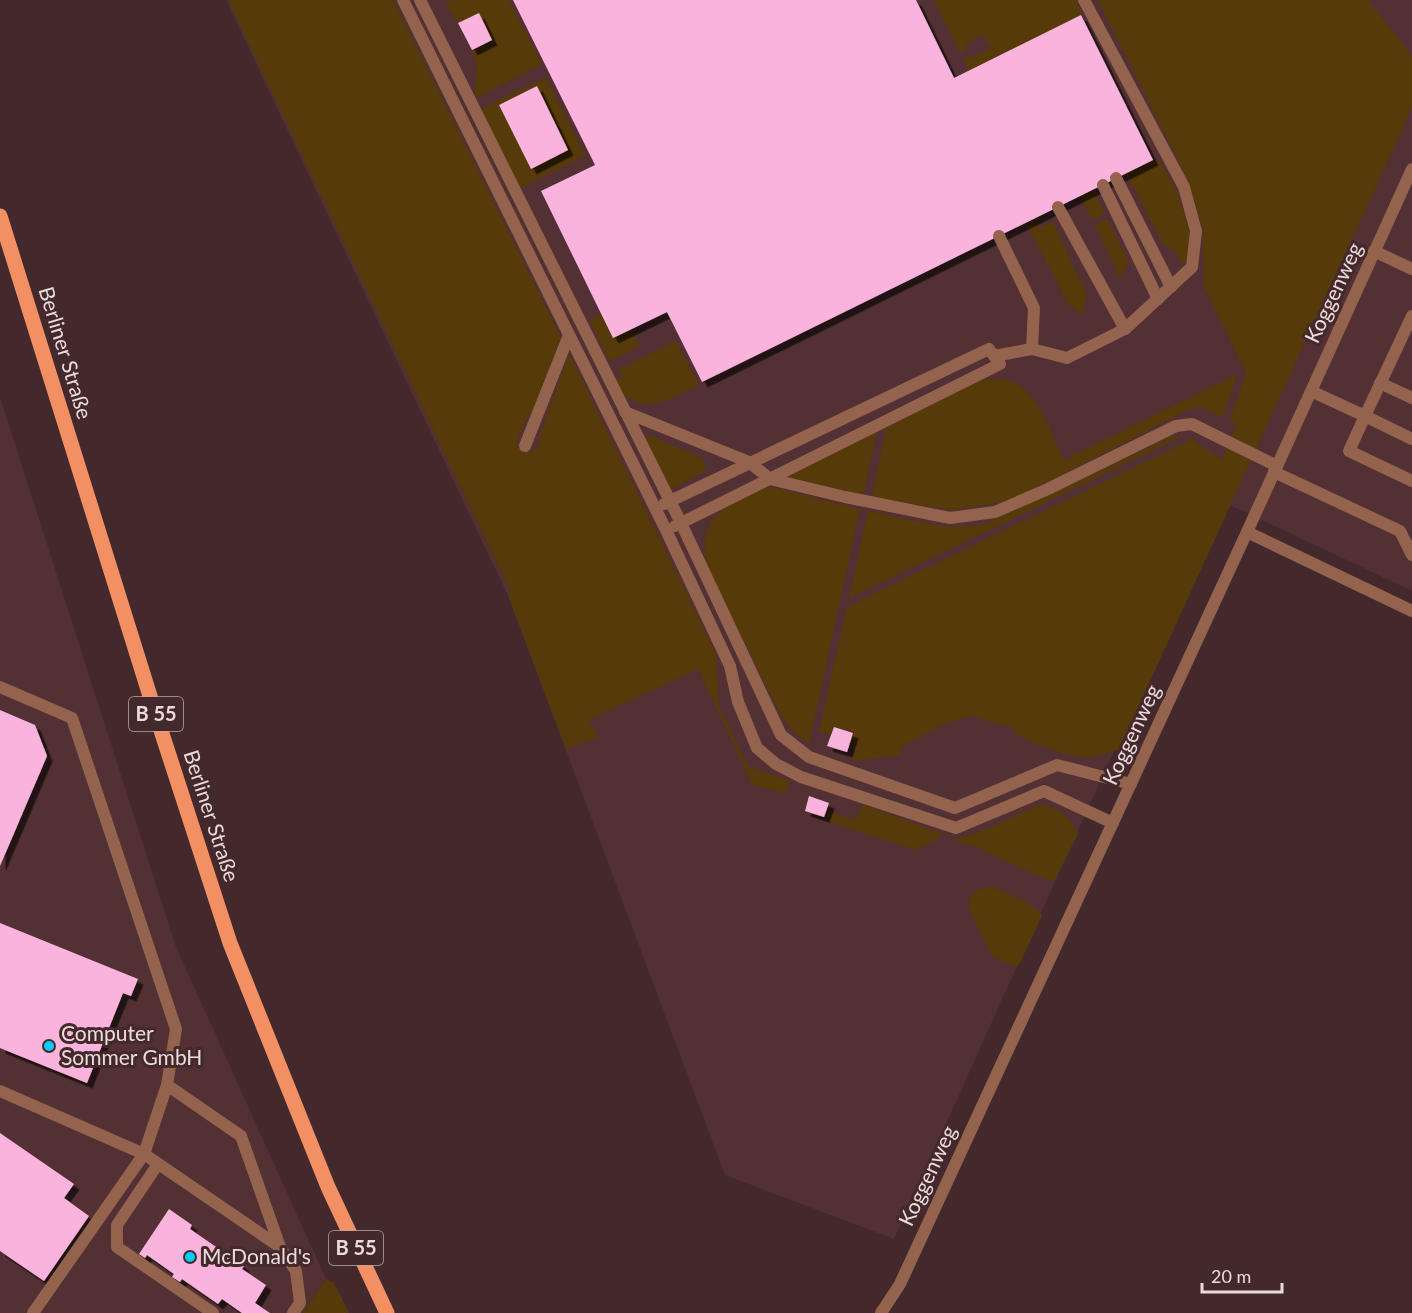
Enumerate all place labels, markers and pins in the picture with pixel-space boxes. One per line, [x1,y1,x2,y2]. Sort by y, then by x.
place label: Computer Sommer GmbH [61,1020,202,1069]
marker: Computer Sommer GmbH [42,1039,56,1053]
place label: McDonald's [202,1243,311,1268]
marker: McDonald's [183,1250,197,1264]

